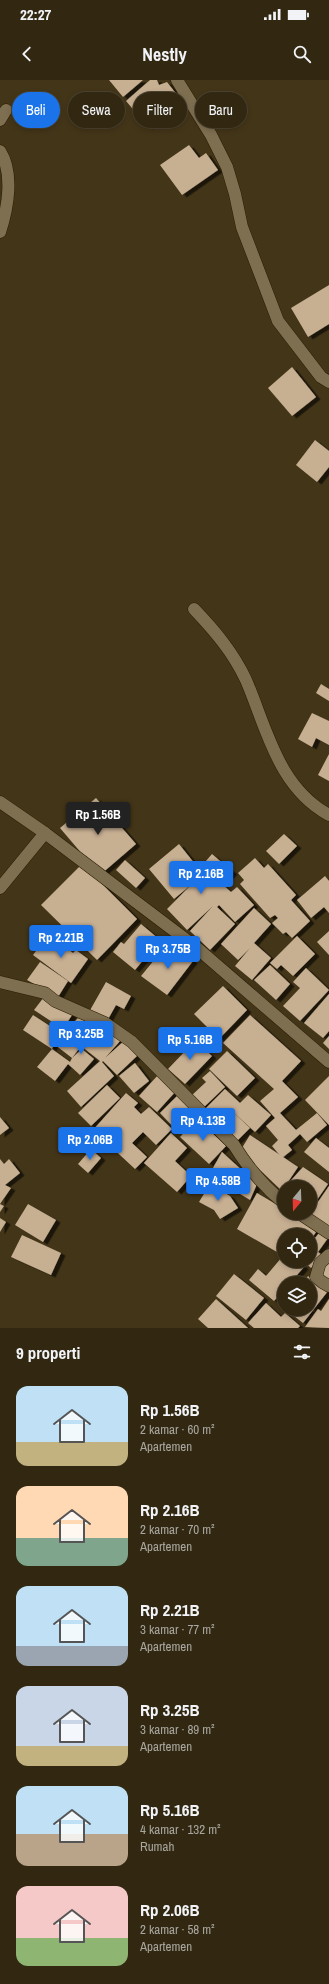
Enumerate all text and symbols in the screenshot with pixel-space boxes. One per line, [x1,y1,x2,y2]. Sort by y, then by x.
text: 22:27 [20,4,51,25]
text: Nestly [142,42,187,67]
icon: back [16,43,38,65]
icon: search [291,43,313,65]
chip: Beli [12,92,60,128]
chip: Sewa [68,92,125,128]
chip: Filter [133,92,187,128]
chip: Baru [195,92,247,128]
pin: Rp 1.56B [57,802,139,836]
text: Rp 1.56B [75,806,121,823]
pin: Rp 2.16B [160,861,242,895]
text: Rp 2.16B [178,865,224,882]
pin: Rp 2.21B [20,925,102,959]
text: Rp 2.21B [38,929,84,946]
pin: Rp 3.75B [127,936,209,970]
text: Rp 3.75B [145,940,191,957]
pin: Rp 3.25B [40,1021,122,1055]
text: Rp 3.25B [58,1025,104,1042]
pin: Rp 5.16B [149,1027,231,1061]
text: Rp 5.16B [167,1031,213,1048]
pin: Rp 4.13B [162,1108,244,1142]
text: Rp 4.13B [180,1112,226,1129]
pin: Rp 2.06B [49,1127,131,1161]
text: Rp 2.06B [67,1131,113,1148]
pin: Rp 4.58B [177,1168,259,1202]
text: Rp 4.58B [195,1172,241,1189]
north arrow [277,1180,317,1220]
map controls [277,1180,317,1316]
button: locate [277,1228,317,1268]
button: layers [277,1276,317,1316]
text: 9 properti [16,1341,80,1364]
icon: filters [291,1341,313,1363]
text: Rp 1.56B [140,1398,200,1421]
icon: home [48,1402,96,1450]
text: 2 kamar · 60 m² [140,1421,215,1438]
text: Apartemen [140,1438,192,1455]
text: Rp 2.16B [140,1498,200,1521]
icon: home [48,1502,96,1550]
text: 2 kamar · 70 m² [140,1521,215,1538]
text: Apartemen [140,1538,192,1555]
text: Rp 2.21B [140,1598,200,1621]
icon: home [48,1602,96,1650]
text: 3 kamar · 77 m² [140,1621,215,1638]
text: Apartemen [140,1638,192,1655]
text: Rp 3.25B [140,1698,200,1721]
icon: home [48,1702,96,1750]
text: 3 kamar · 89 m² [140,1721,215,1738]
text: Apartemen [140,1738,192,1755]
text: Rp 5.16B [140,1798,200,1821]
icon: home [48,1802,96,1850]
text: 4 kamar · 132 m² [140,1821,221,1838]
text: Rumah [140,1838,174,1855]
text: Rp 2.06B [140,1898,200,1921]
icon: home [48,1902,96,1950]
text: 2 kamar · 58 m² [140,1921,215,1938]
text: Apartemen [140,1938,192,1955]

